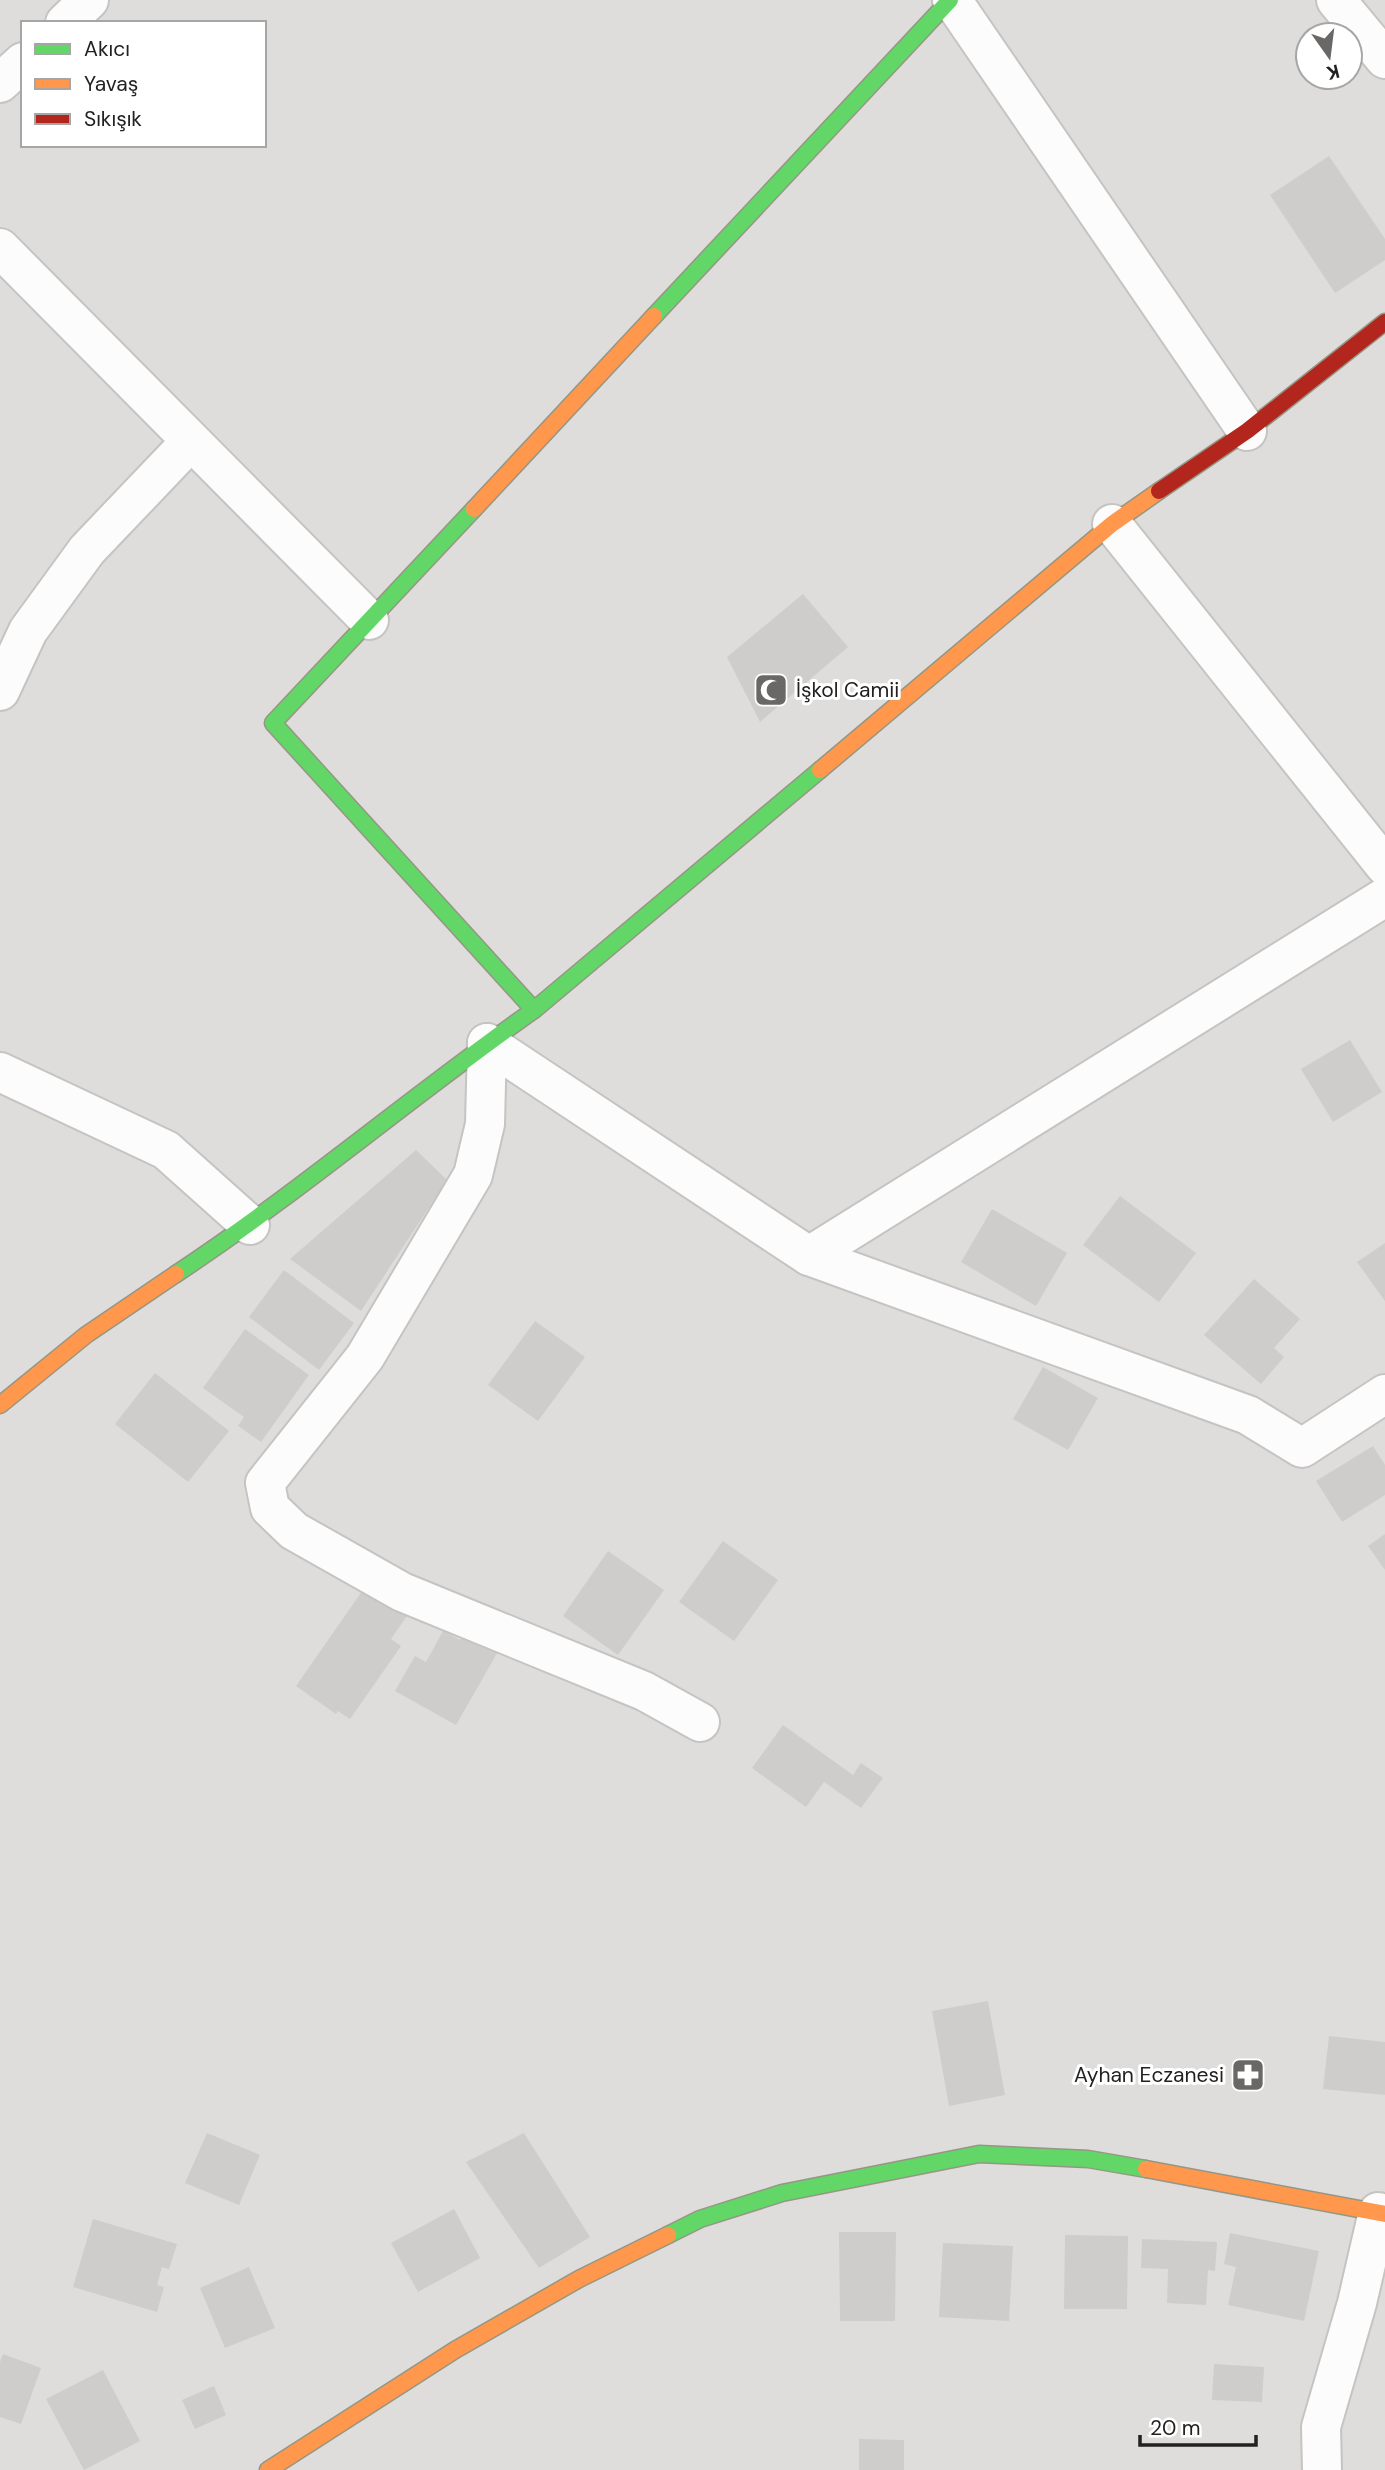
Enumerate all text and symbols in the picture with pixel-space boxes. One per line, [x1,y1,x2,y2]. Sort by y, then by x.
legend [21,21,266,147]
north arrow [1294,21,1364,91]
text: Akıcı [84,35,130,63]
text: K [1324,58,1342,86]
text: Yavaş [84,70,138,98]
text: Sıkışık [84,105,142,133]
mosque icon: İşkol Camii [752,671,790,709]
place label: İşkol Camii [796,676,899,704]
pharmacy icon: Ayhan Eczanesi [1229,2056,1267,2094]
place label: Ayhan Eczanesi [1074,2061,1224,2089]
scale bar [1140,2404,1256,2448]
text: 20 m [1150,2414,1201,2442]

